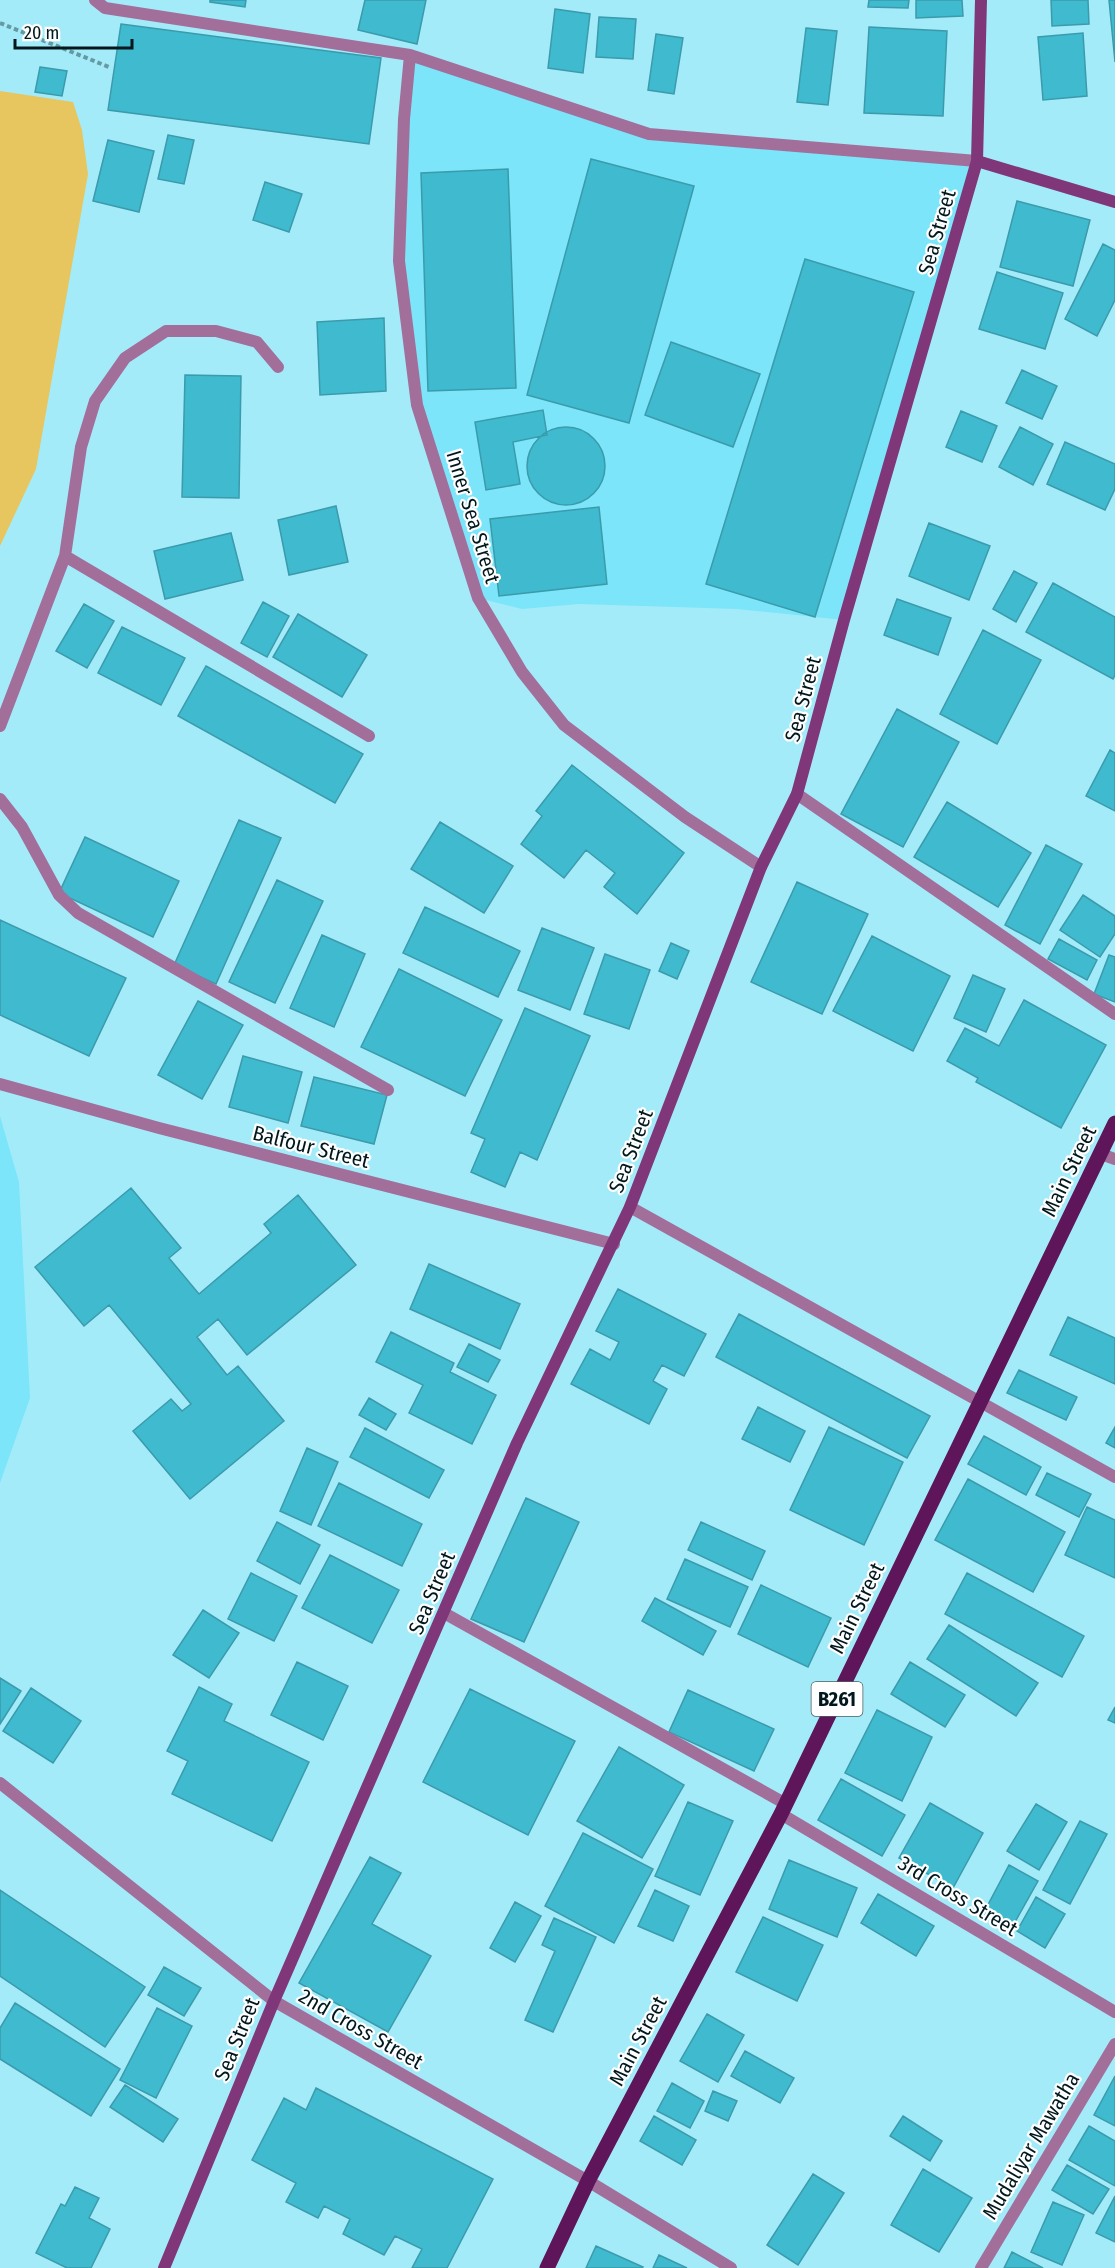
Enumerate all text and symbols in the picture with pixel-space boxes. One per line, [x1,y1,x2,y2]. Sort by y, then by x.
scale bar [15,12,132,50]
text: 20 m [24,22,59,44]
street label: Sea Street [912,186,962,278]
street label: Inner Sea Street [440,447,506,587]
street label: Sea Street [779,653,827,745]
street label: Sea Street [603,1105,659,1196]
street label: Balfour Street [250,1120,372,1174]
street label: Main Street [1036,1121,1102,1221]
street label: Sea Street [403,1548,461,1638]
street label: Main Street [824,1558,890,1658]
road number: B261 [812,1682,862,1716]
street label: 3rd Cross Street [894,1850,1023,1942]
street label: 2nd Cross Street [294,1983,428,2075]
street label: Main Street [603,1991,673,2090]
street label: Sea Street [209,1993,265,2084]
street label: Mudaliyar Mawatha [977,2068,1085,2224]

